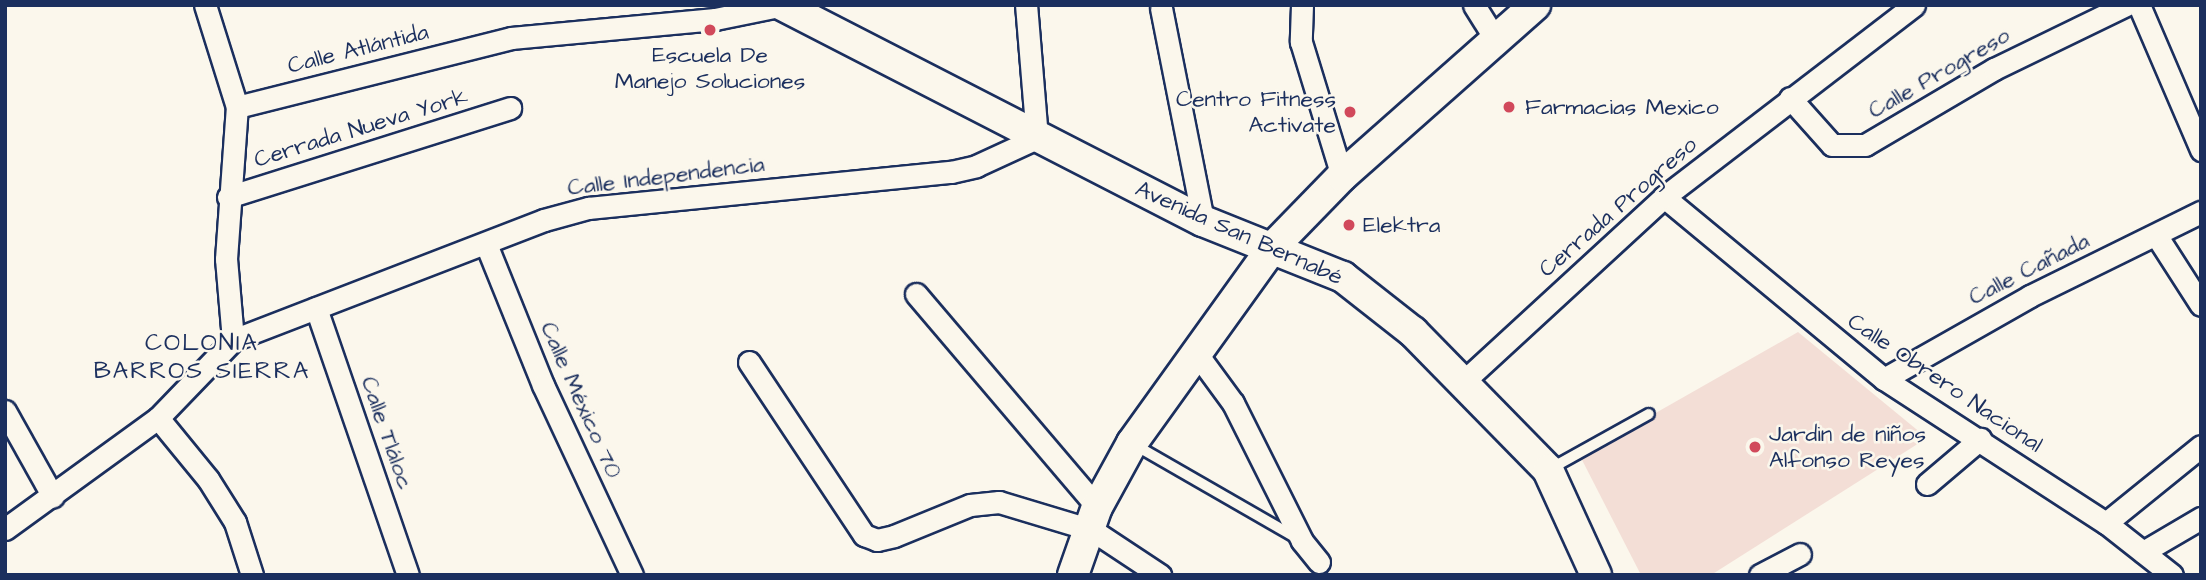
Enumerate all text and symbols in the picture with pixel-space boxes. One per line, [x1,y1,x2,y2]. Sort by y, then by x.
street label: Calle Atlántida [285,18,431,80]
street label: Calle Progreso [1863,21,2015,125]
marker: Escuela De Manejo Soluciones [702,22,718,38]
place label: Escuela De Manejo Soluciones [615,41,805,95]
street label: Cerrada Nueva York [251,82,471,174]
place label: Centro Fitness Activate [1176,85,1336,139]
place label: Farmacias Mexico [1525,93,1719,121]
marker: Farmacias Mexico [1499,97,1519,117]
marker: Centro Fitness Activate [1342,104,1358,120]
street label: Cerrada Progreso [1533,131,1703,283]
street label: Calle Independencia [566,150,766,202]
street label: Avenida San Bernabé [1131,175,1347,291]
place label: Elektra [1363,211,1440,239]
marker: Elektra [1341,217,1357,233]
street label: Calle Cañada [1964,227,2094,311]
street label: Calle Obrero Nacional [1842,308,2048,458]
street label: Calle México 70 [534,318,628,482]
district label: COLONIA BARROS SIERRA [95,330,309,386]
street label: Calle Tláloc [355,373,419,493]
place label: Jardin de niños Alfonso Reyes [1769,420,1926,474]
marker: Jardin de niños Alfonso Reyes [1747,439,1763,455]

